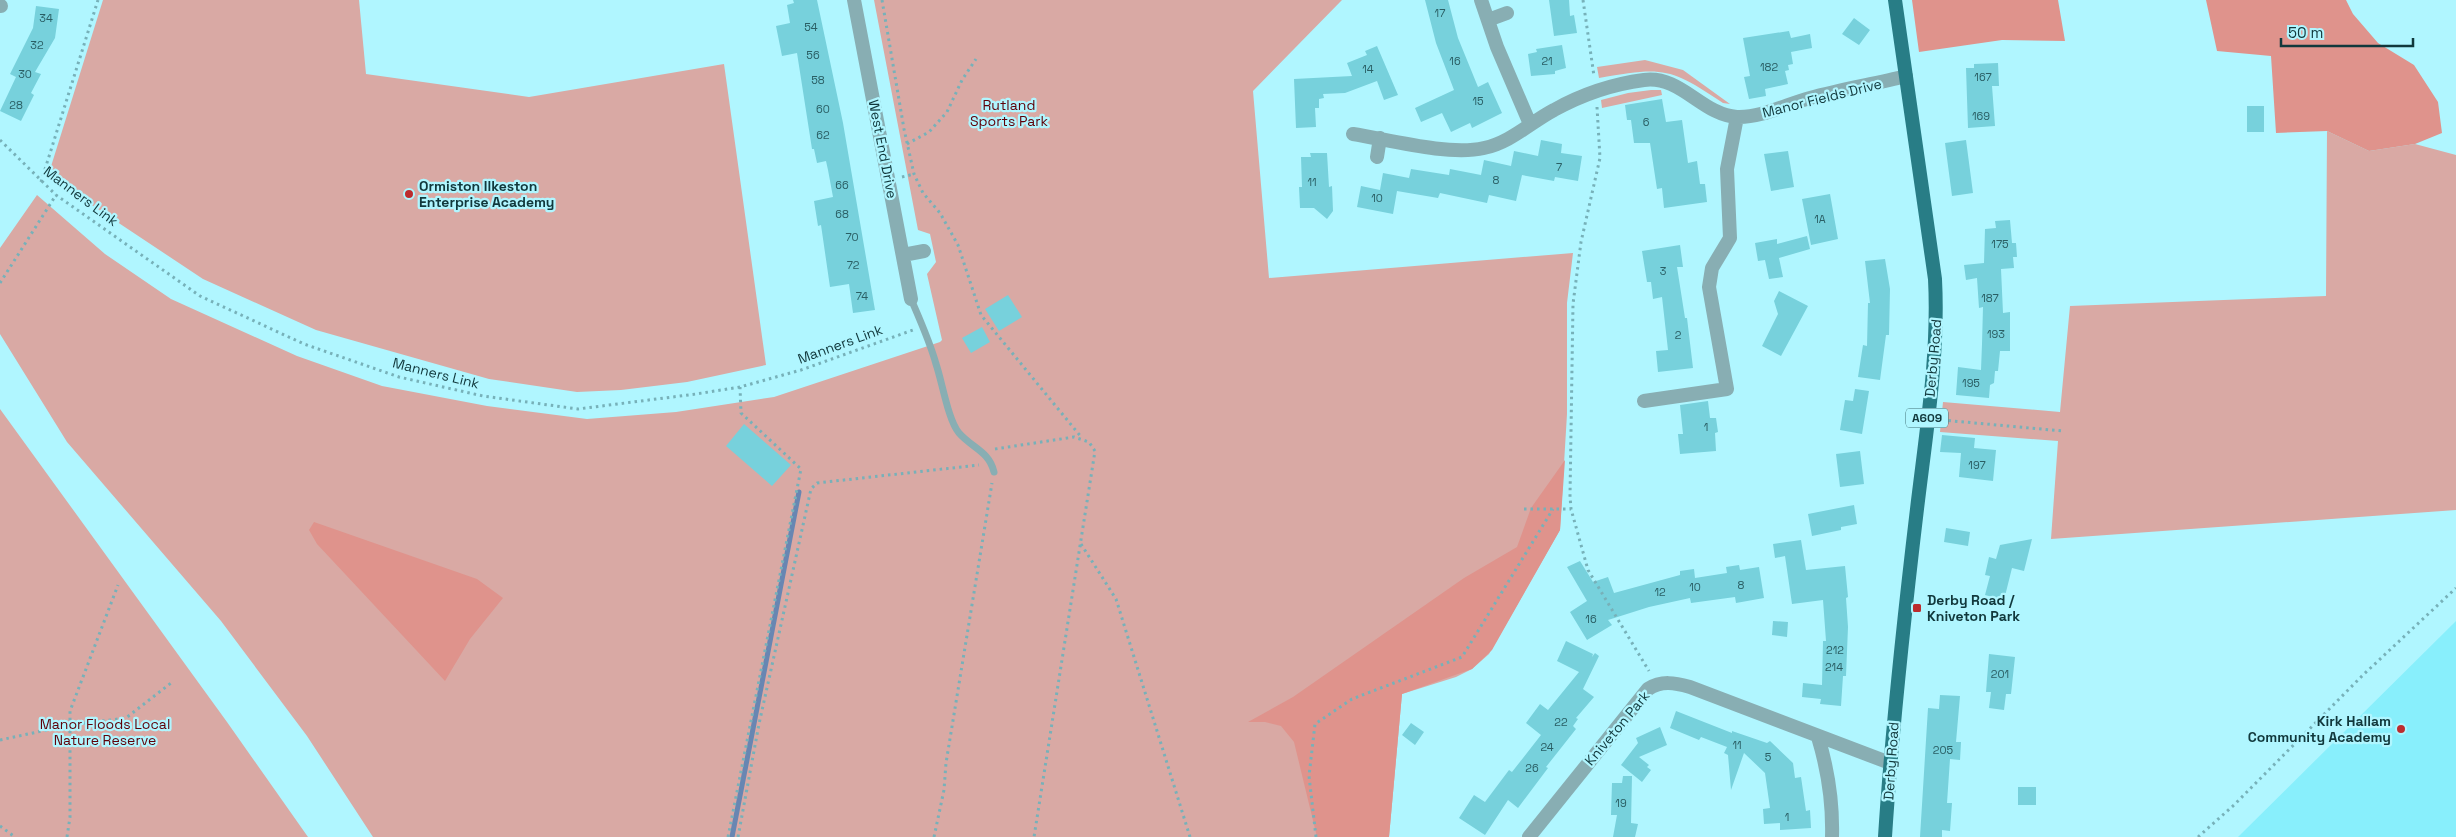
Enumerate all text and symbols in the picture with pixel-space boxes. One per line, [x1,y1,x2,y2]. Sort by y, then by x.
house number: 17 [1435,6,1445,20]
house number: 34 [39,11,53,25]
scale bar [2281,15,2414,47]
house number: 54 [804,20,818,34]
text: 50 m [2288,23,2323,42]
house number: 32 [30,38,44,52]
house number: 56 [806,48,820,62]
house number: 16 [1449,54,1461,68]
house number: 21 [1541,54,1553,68]
house number: 182 [1760,60,1778,74]
house number: 14 [1362,62,1374,76]
house number: 30 [18,67,32,81]
house number: 167 [1974,70,1992,84]
house number: 58 [811,73,825,87]
street label: Manor Fields Drive [1760,74,1884,122]
house number: 15 [1472,94,1484,108]
park label: Rutland Sports Park [970,96,1048,130]
house number: 28 [9,98,23,112]
street label: West End Drive [865,98,901,200]
house number: 60 [816,102,830,116]
house number: 169 [1972,109,1990,123]
house number: 6 [1643,115,1650,129]
house number: 62 [816,128,830,142]
house number: 7 [1556,160,1562,174]
street label: Manners Link [40,162,122,230]
house number: 8 [1493,173,1500,187]
house number: 11 [1307,175,1317,189]
place label: Ormiston Ilkeston Enterprise Academy [419,177,554,211]
house number: 66 [835,178,849,192]
marker: Ormiston Ilkeston Enterprise Academy [403,188,415,200]
house number: 10 [1371,191,1383,205]
house number: 68 [835,207,849,221]
house number: 1A [1814,212,1826,226]
house number: 70 [845,230,859,244]
house number: 175 [1991,237,2009,251]
house number: 72 [847,258,860,272]
house number: 3 [1660,264,1667,278]
house number: 74 [856,289,868,303]
house number: 187 [1981,291,1999,305]
street label: Derby Road [1921,318,1945,398]
street label: Manners Link [795,320,885,368]
house number: 193 [1987,327,2005,341]
house number: 2 [1675,328,1682,342]
street label: Manners Link [391,354,482,393]
house number: 195 [1962,376,1980,390]
road number: A609 [1906,408,1948,428]
house number: 1 [1704,420,1708,434]
house number: 197 [1968,458,1986,472]
house number: 8 [1738,578,1745,592]
house number: 10 [1689,580,1701,594]
house number: 12 [1654,585,1666,599]
place label: Derby Road / Kniveton Park [1927,591,2020,625]
marker: Derby Road / Kniveton Park [1911,602,1923,614]
house number: 16 [1585,612,1597,626]
house number: 212 [1826,643,1844,657]
house number: 214 [1825,660,1843,674]
house number: 201 [1991,667,2009,681]
street label: Kniveton Park [1581,687,1654,769]
place label: Kirk Hallam Community Academy [2248,712,2391,746]
park label: Manor Floods Local Nature Reserve [40,715,170,749]
house number: 22 [1554,715,1568,729]
street label: Derby Road [1879,721,1903,801]
marker: Kirk Hallam Community Academy [2395,723,2407,735]
house number: 11 [1732,738,1742,752]
house number: 24 [1540,740,1554,754]
house number: 205 [1933,743,1954,757]
house number: 5 [1765,750,1772,764]
house number: 26 [1525,761,1539,775]
house number: 19 [1615,796,1627,810]
house number: 1 [1785,810,1789,824]

